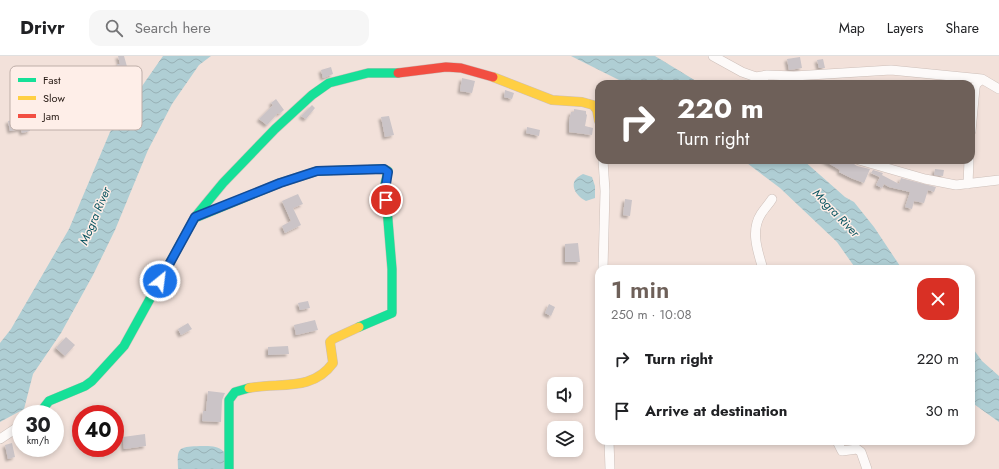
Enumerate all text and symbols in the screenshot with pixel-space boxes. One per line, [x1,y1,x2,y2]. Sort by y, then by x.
search box [89,10,369,46]
text: Drivr [20,14,65,41]
icon: search [103,17,125,39]
text: Search here [135,17,211,39]
text: Map [839,18,865,38]
text: Layers [887,18,923,38]
text: Share [945,18,979,38]
legend [10,66,142,130]
text: Fast [43,72,61,88]
text: 220 m [677,88,764,129]
text: Slow [43,90,65,106]
icon: right [611,96,663,148]
text: Jam [41,108,60,124]
text: Turn right [677,126,749,152]
water label: Mogra River [75,183,116,248]
pin [369,183,403,217]
water label: Mogra River [808,185,864,242]
icon: arrive [375,189,397,211]
position arrow [139,260,181,302]
text: 1 min [611,272,669,307]
button: close [917,278,959,320]
text: 250 m · 10:08 [611,305,692,324]
icon: right [611,348,633,370]
text: Turn right [645,348,713,370]
text: 220 m [917,348,959,370]
map controls [547,377,583,457]
button: sound [547,377,583,413]
icon: arrive [611,400,633,422]
text: Arrive at destination [645,400,787,422]
text: 30 m [926,400,959,422]
speed limit sign: 40 [72,405,124,457]
text: 30 [25,411,51,440]
button: layers [547,421,583,457]
text: km/h [27,433,49,448]

